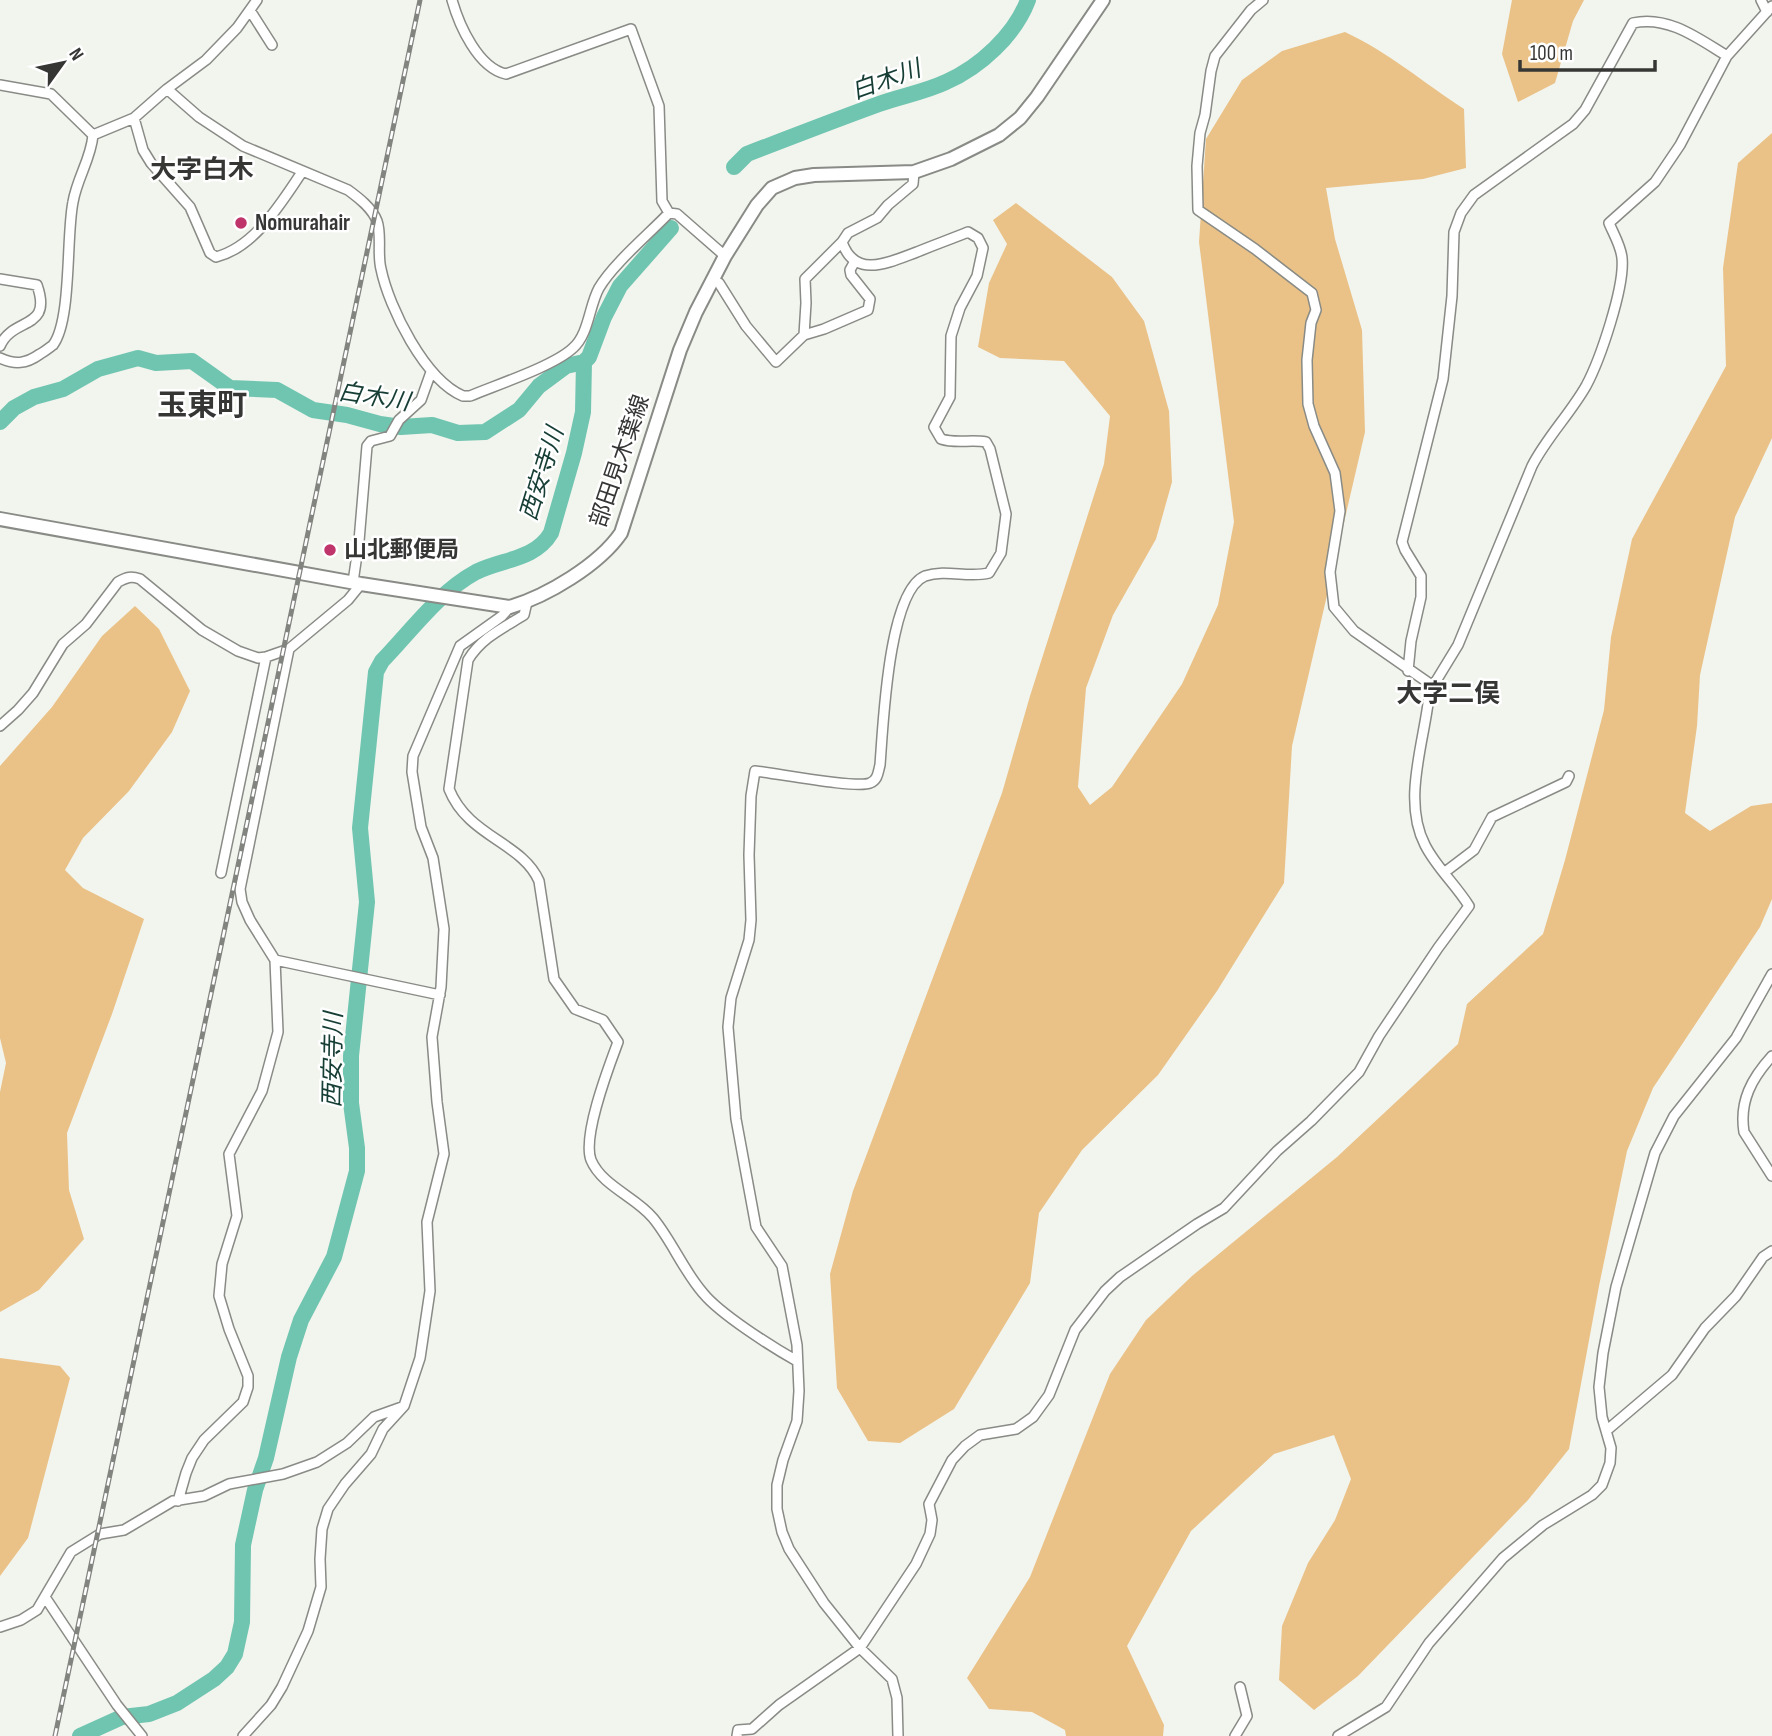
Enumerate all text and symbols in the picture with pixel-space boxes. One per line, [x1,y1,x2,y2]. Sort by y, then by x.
north arrow [28,28,98,98]
scale bar [1520,28,1655,72]
text: 100 m [1530,41,1573,66]
text: N [64,44,88,65]
water label: 白木川 [847,53,928,106]
district label: 大字白木 [150,155,254,186]
place label: Nomurahair [255,209,350,237]
marker: Nomurahair [233,215,249,231]
water label: 白木川 [336,377,415,417]
district label: 玉東町 [157,388,247,424]
street label: 部田見木葉線 [584,391,656,531]
water label: 西安寺川 [514,421,571,524]
place label: 山北郵便局 [344,536,459,564]
marker: 山北郵便局 [322,542,338,558]
district label: 大字二俣 [1396,679,1500,710]
water label: 西安寺川 [318,1009,348,1108]

